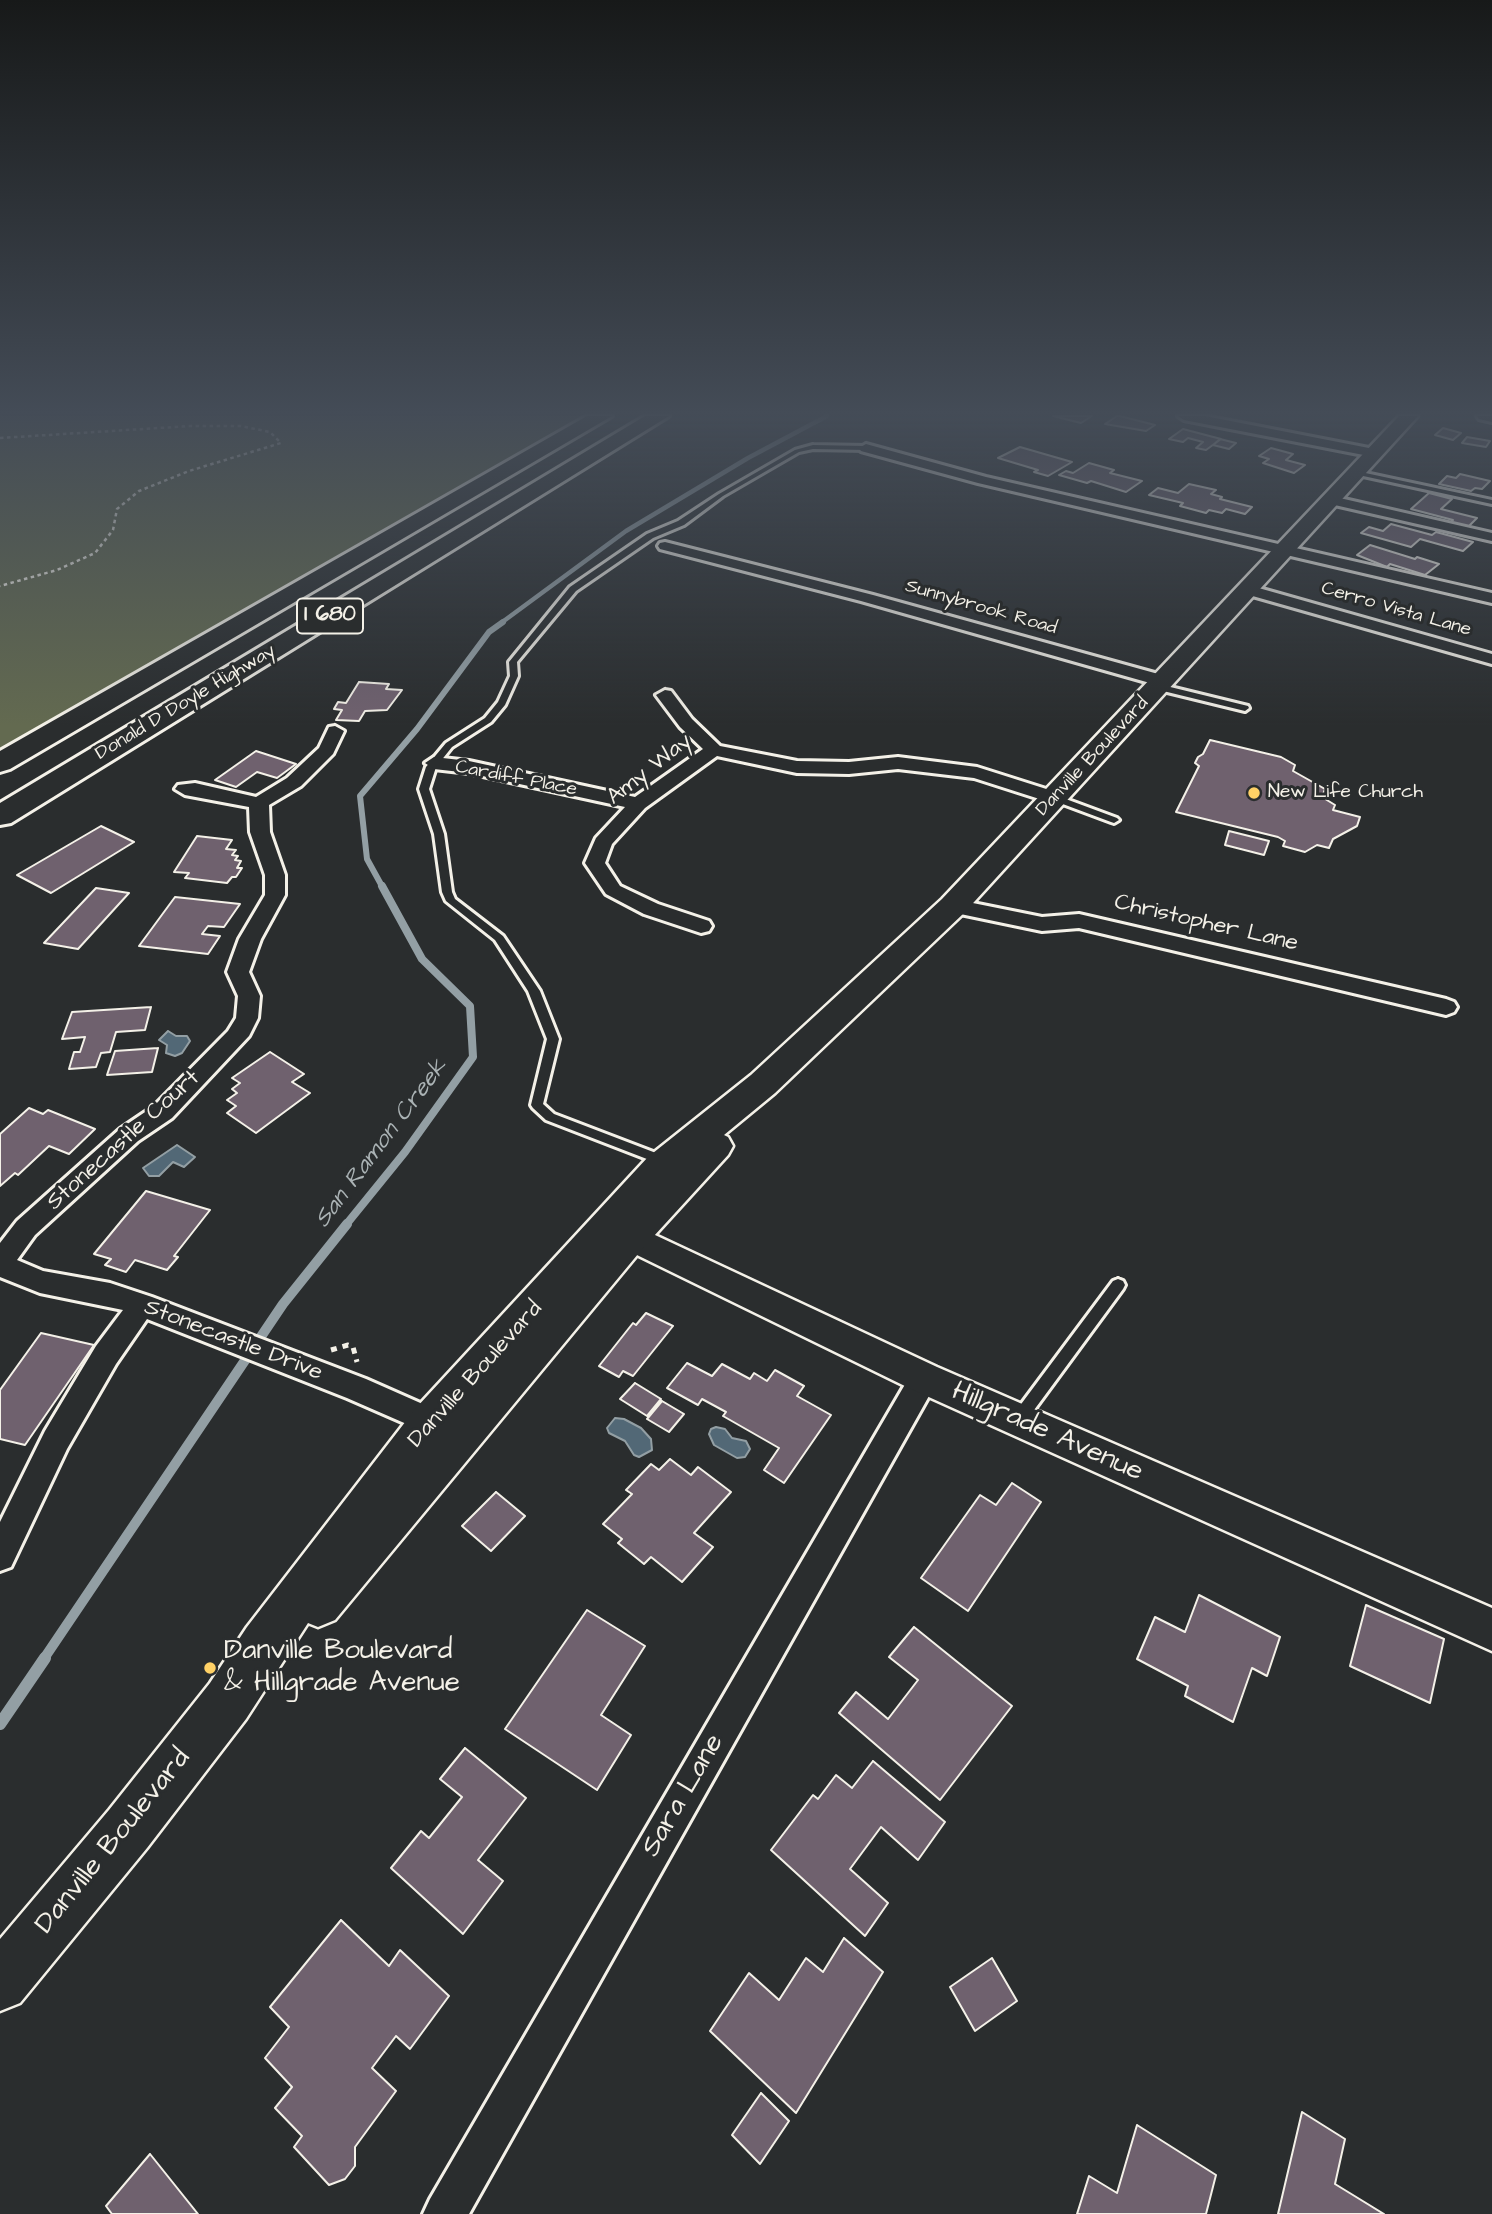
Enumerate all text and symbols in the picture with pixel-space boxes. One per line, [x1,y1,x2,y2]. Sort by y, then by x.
street label: Sunnybrook Road [903,575,1059,641]
street label: Cerro Vista Lane [1318,578,1474,642]
road number: I 680 [297,598,363,634]
street label: Donald D Doyle Highway [92,640,280,766]
street label: Danville Boulevard [1032,693,1154,821]
street label: Amy Way [602,728,698,812]
street label: Cardiff Place [453,756,579,802]
place label: New Life Church [1268,782,1423,804]
marker: New Life Church [1246,785,1262,801]
street label: Christopher Lane [1111,889,1301,959]
water label: San Ramon Creek [309,1054,455,1234]
street label: Stonecastle Court [42,1065,206,1217]
street label: Stonecastle Drive [140,1294,326,1388]
street label: Danville Boulevard [403,1296,549,1454]
street label: Hillgrade Avenue [946,1376,1148,1490]
place label: Danville Boulevard & Hillgrade Avenue [224,1635,460,1701]
marker: Danville Boulevard & Hillgrade Avenue [202,1660,218,1676]
street label: Sara Lane [635,1729,733,1863]
street label: Danville Boulevard [29,1743,199,1941]

